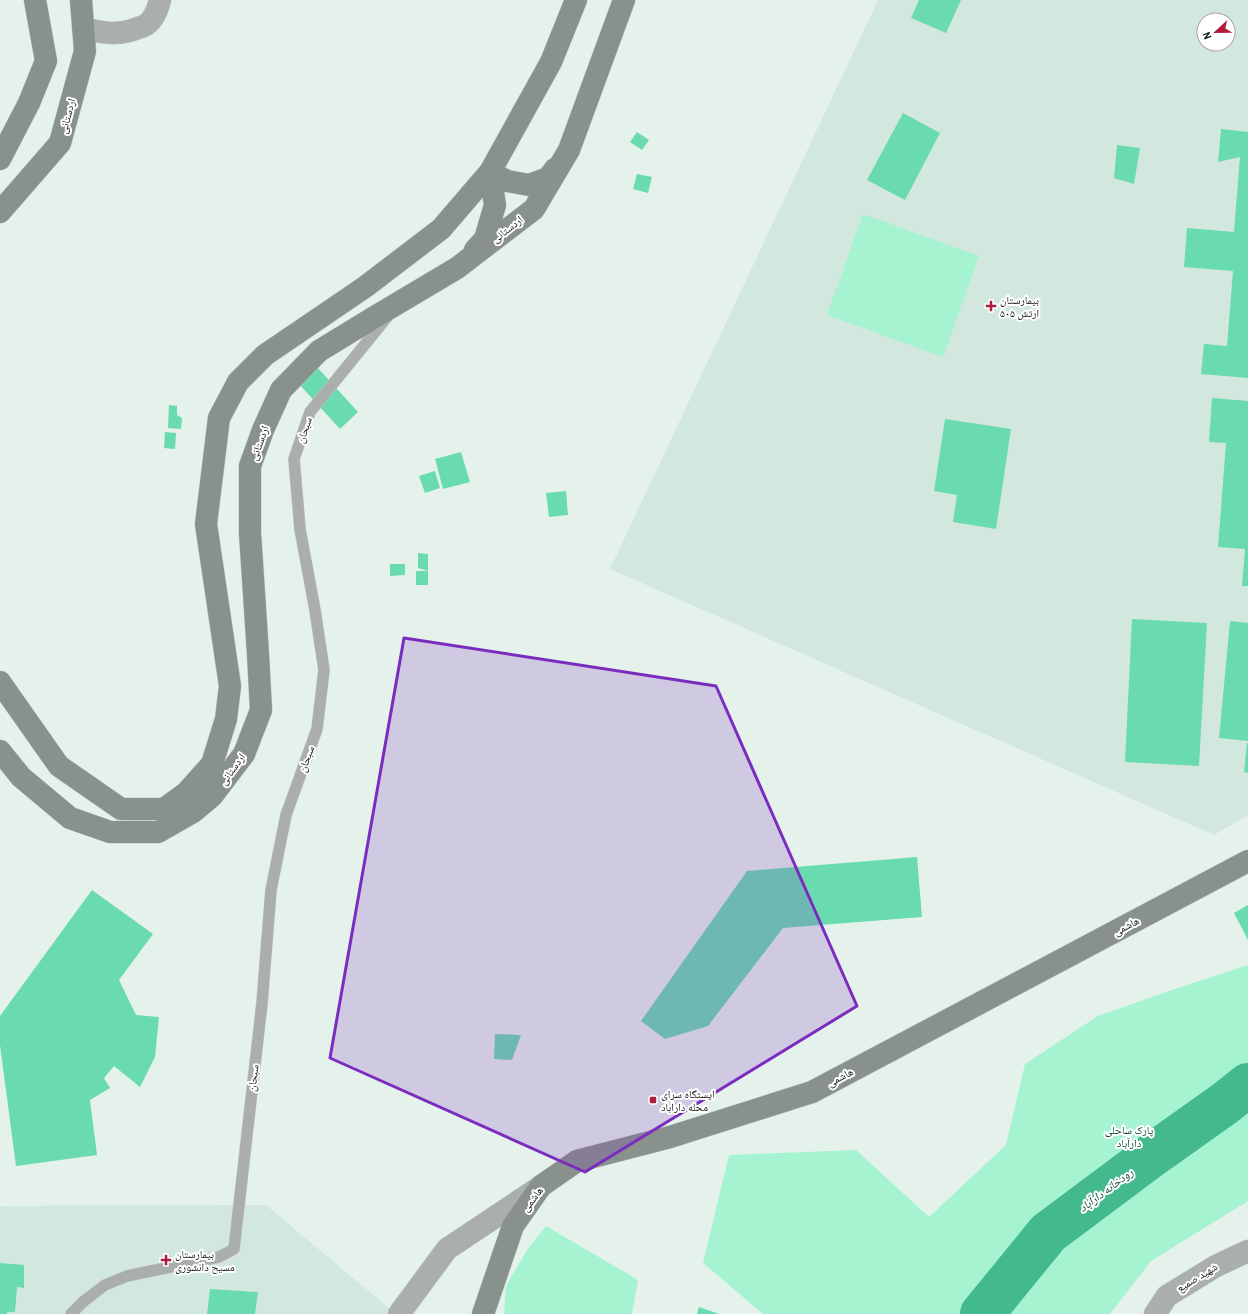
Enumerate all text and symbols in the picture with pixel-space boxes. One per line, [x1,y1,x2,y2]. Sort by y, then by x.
north arrow [1196,12,1236,52]
text: N [1199,30,1214,41]
street label: اردستانی [56,97,78,135]
street label: اردستانی [489,212,525,246]
place label: بیمارستان ۵۰۵ ارتش [1000,293,1039,320]
marker: بیمارستان ۵۰۵ ارتش [985,300,997,312]
street label: سبحان [293,415,315,445]
street label: اردستانی [246,424,272,462]
street label: سبحان [295,744,317,774]
street label: اردستانی [216,750,248,788]
street label: هاشمی [1110,913,1142,939]
street label: سبحان [244,1064,262,1092]
street label: هاشمی [824,1064,856,1090]
place label: ایستگاه سرای محله داراباد [661,1087,715,1114]
marker: ایستگاه سرای محله داراباد [648,1095,658,1105]
park label: پارک ساحلی دارآباد [1105,1123,1153,1150]
water label: رودخانه دارآباد [1076,1164,1137,1216]
street label: هاشمی [518,1183,546,1214]
place label: بیمارستان مسیح دانشوری [175,1247,235,1274]
marker: بیمارستان مسیح دانشوری [160,1254,172,1266]
street label: شهید صمیع [1174,1259,1220,1295]

